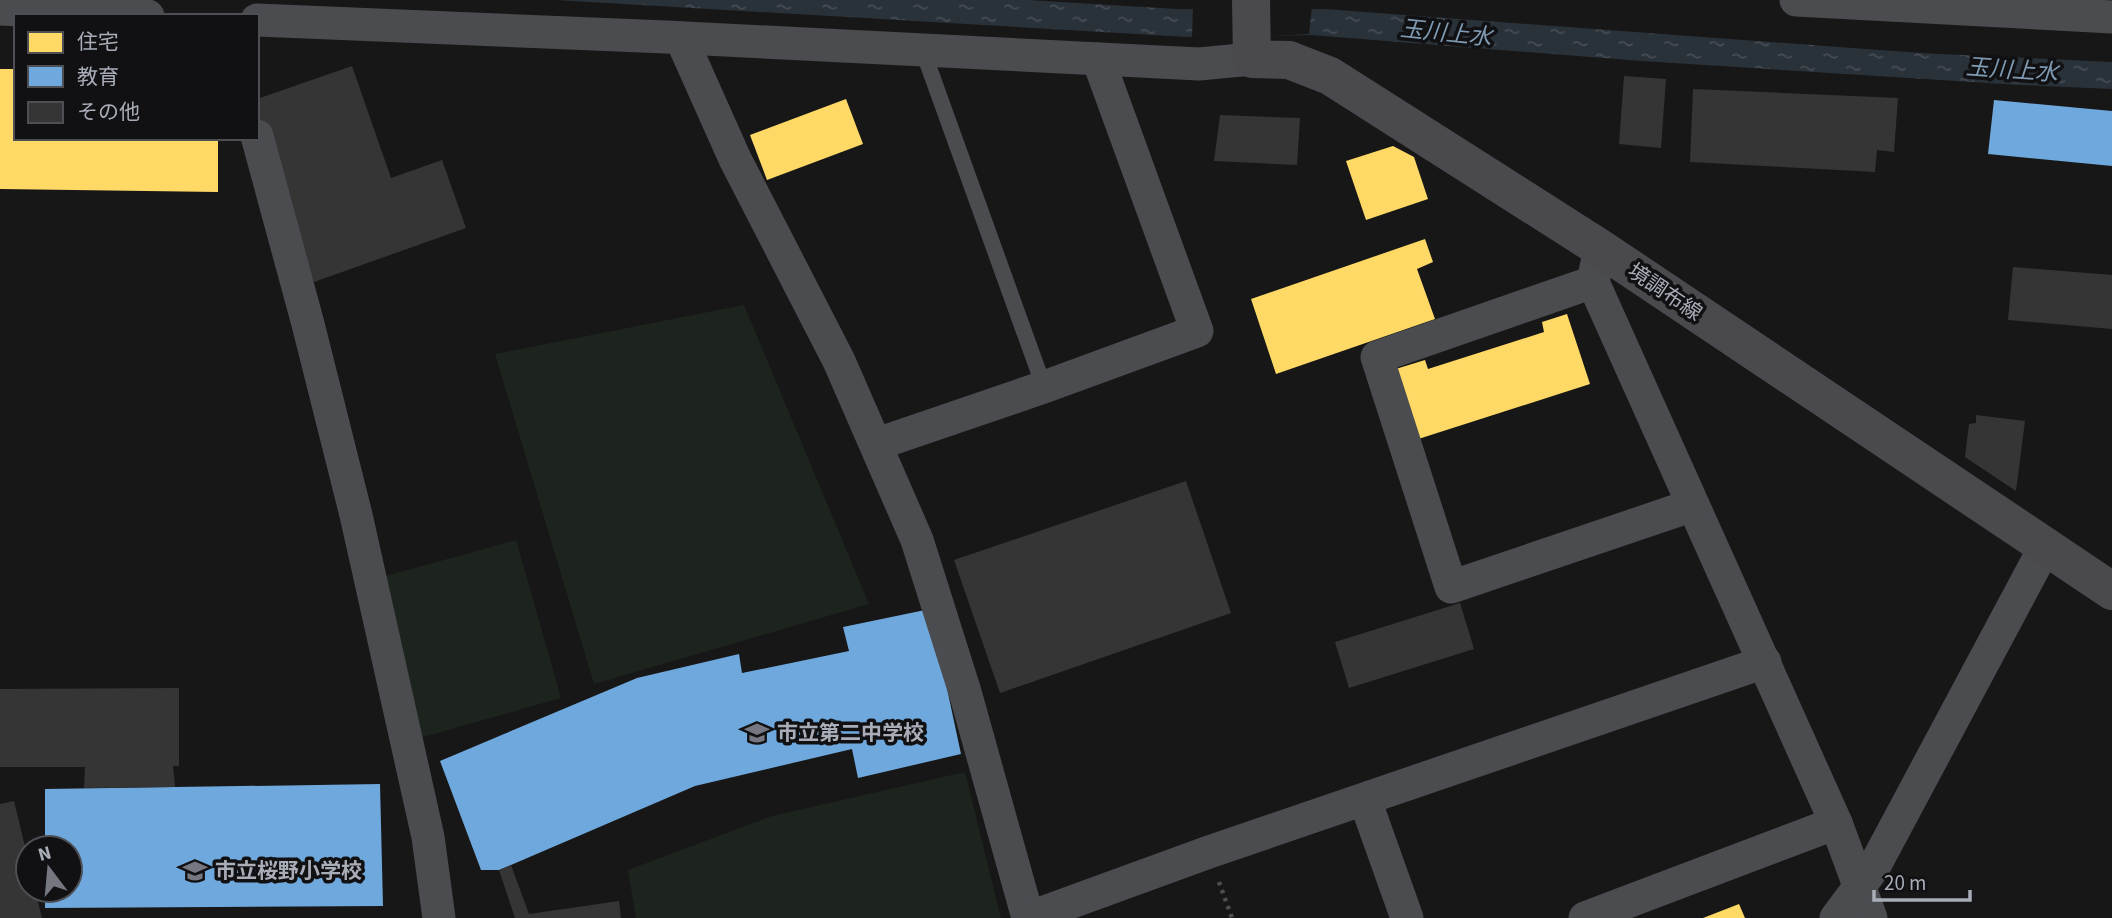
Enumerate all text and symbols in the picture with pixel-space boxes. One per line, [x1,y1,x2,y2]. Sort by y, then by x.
water label: 玉川上水 [1399,12,1496,55]
legend [14,14,259,140]
text: 住宅 [77,27,119,57]
water label: 玉川上水 [1965,50,2062,90]
text: 教育 [77,62,119,92]
text: その他 [77,97,140,127]
street label: 境調布線 [1622,256,1708,328]
place label: 市立第二中学校 [777,718,924,748]
school or university icon: 市立第二中学校 [743,719,771,747]
north arrow [14,834,84,904]
text: N [35,839,55,869]
place label: 市立桜野小学校 [215,856,362,886]
school or university icon: 市立桜野小学校 [181,857,209,885]
scale bar [1874,858,1970,902]
text: 20 m [1884,868,1926,898]

